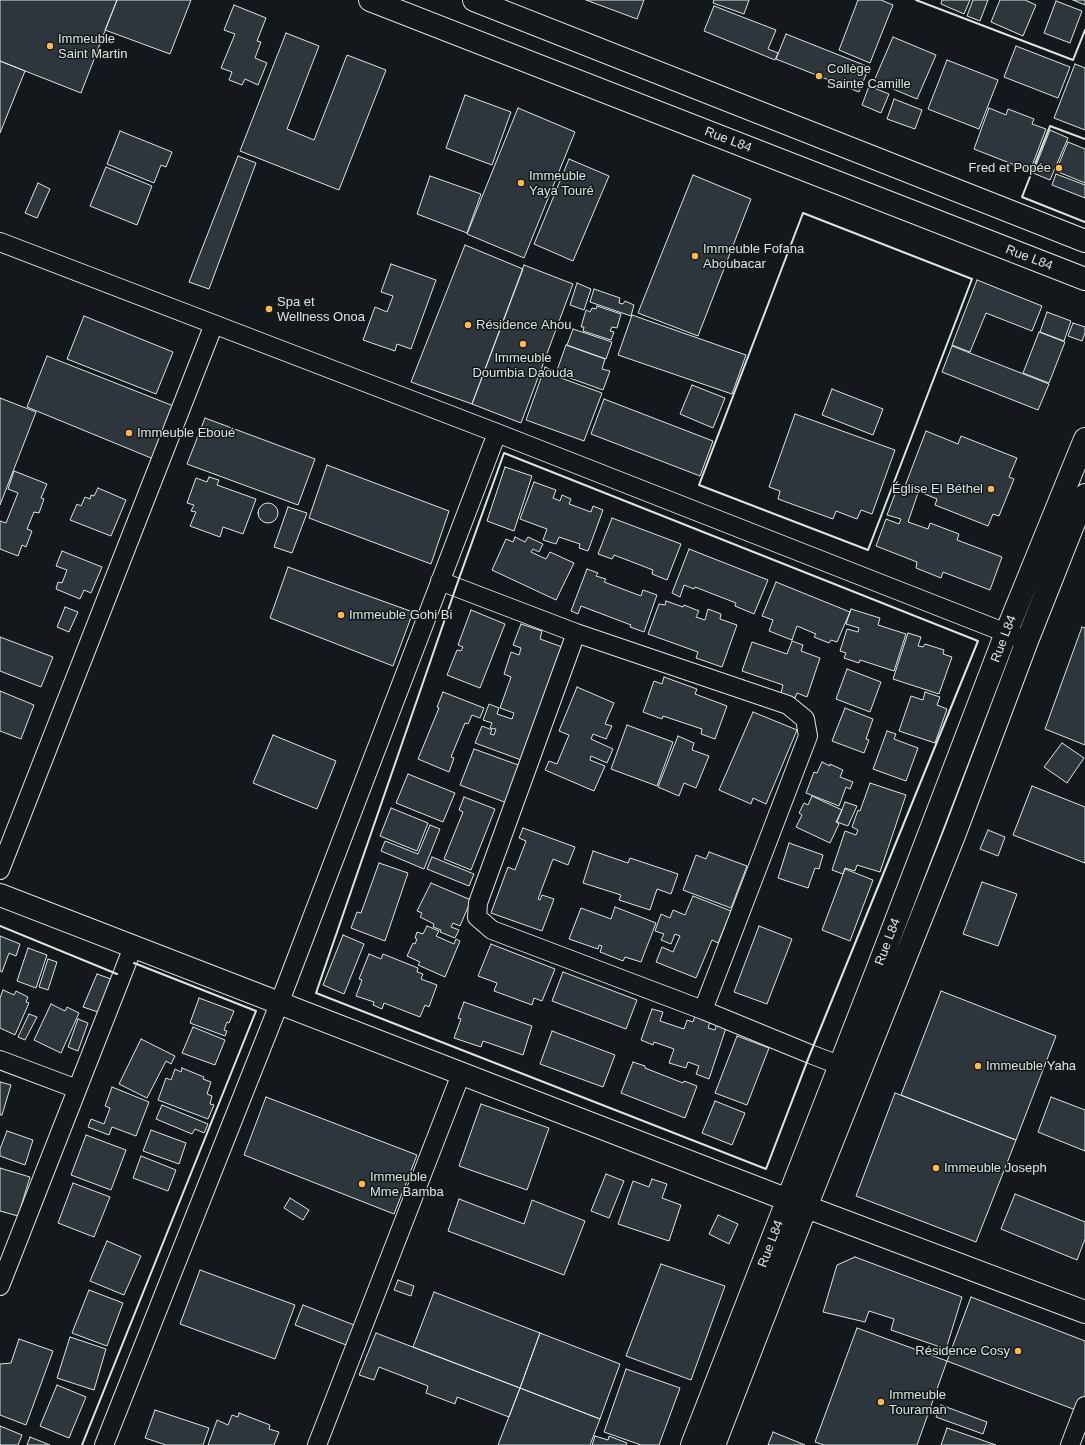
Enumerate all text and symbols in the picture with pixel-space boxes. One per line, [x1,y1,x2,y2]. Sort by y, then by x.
place label: Immeuble Saint Martin [58,31,127,62]
marker: Immeuble Saint Martin [45,41,55,51]
place label: Collège Sainte Camille [827,61,911,92]
marker: Collège Sainte Camille [814,71,824,81]
street label: Rue L84 [702,124,754,156]
place label: Fred et Popée [969,160,1051,176]
marker: Fred et Popée [1054,163,1064,173]
place label: Immeuble Yaya Touré [529,168,594,199]
marker: Immeuble Yaya Touré [516,178,526,188]
place label: Immeuble Fofana Aboubacar [703,241,804,272]
street label: Rue L84 [1003,242,1055,274]
marker: Immeuble Fofana Aboubacar [690,251,700,261]
place label: Spa et Wellness Onoa [277,294,365,325]
marker: Spa et Wellness Onoa [264,304,274,314]
place label: Résidence Ahou [476,317,571,333]
marker: Résidence Ahou [463,320,473,330]
marker: Immeuble Doumbia Daouda [518,339,528,349]
place label: Immeuble Doumbia Daouda [472,350,574,381]
place label: Immeuble Eboué [137,425,235,441]
marker: Immeuble Eboué [124,428,134,438]
place label: Église El Béthel [892,481,983,497]
marker: Église El Béthel [986,484,996,494]
place label: Immeuble Gohi Bi [349,607,452,623]
marker: Immeuble Gohi Bi [336,610,346,620]
street label: Rue L84 [988,613,1020,665]
street label: Rue L84 [872,916,904,968]
place label: Immeuble Yaha [986,1058,1076,1074]
marker: Immeuble Yaha [973,1061,983,1071]
place label: Immeuble Joseph [944,1160,1047,1176]
marker: Immeuble Joseph [931,1163,941,1173]
place label: Immeuble Mme Bamba [370,1169,444,1200]
marker: Immeuble Mme Bamba [357,1179,367,1189]
street label: Rue L84 [755,1218,787,1270]
place label: Résidence Cosy [915,1343,1010,1359]
marker: Résidence Cosy [1013,1346,1023,1356]
place label: Immeuble Touraman [889,1387,947,1418]
marker: Immeuble Touraman [876,1397,886,1407]

